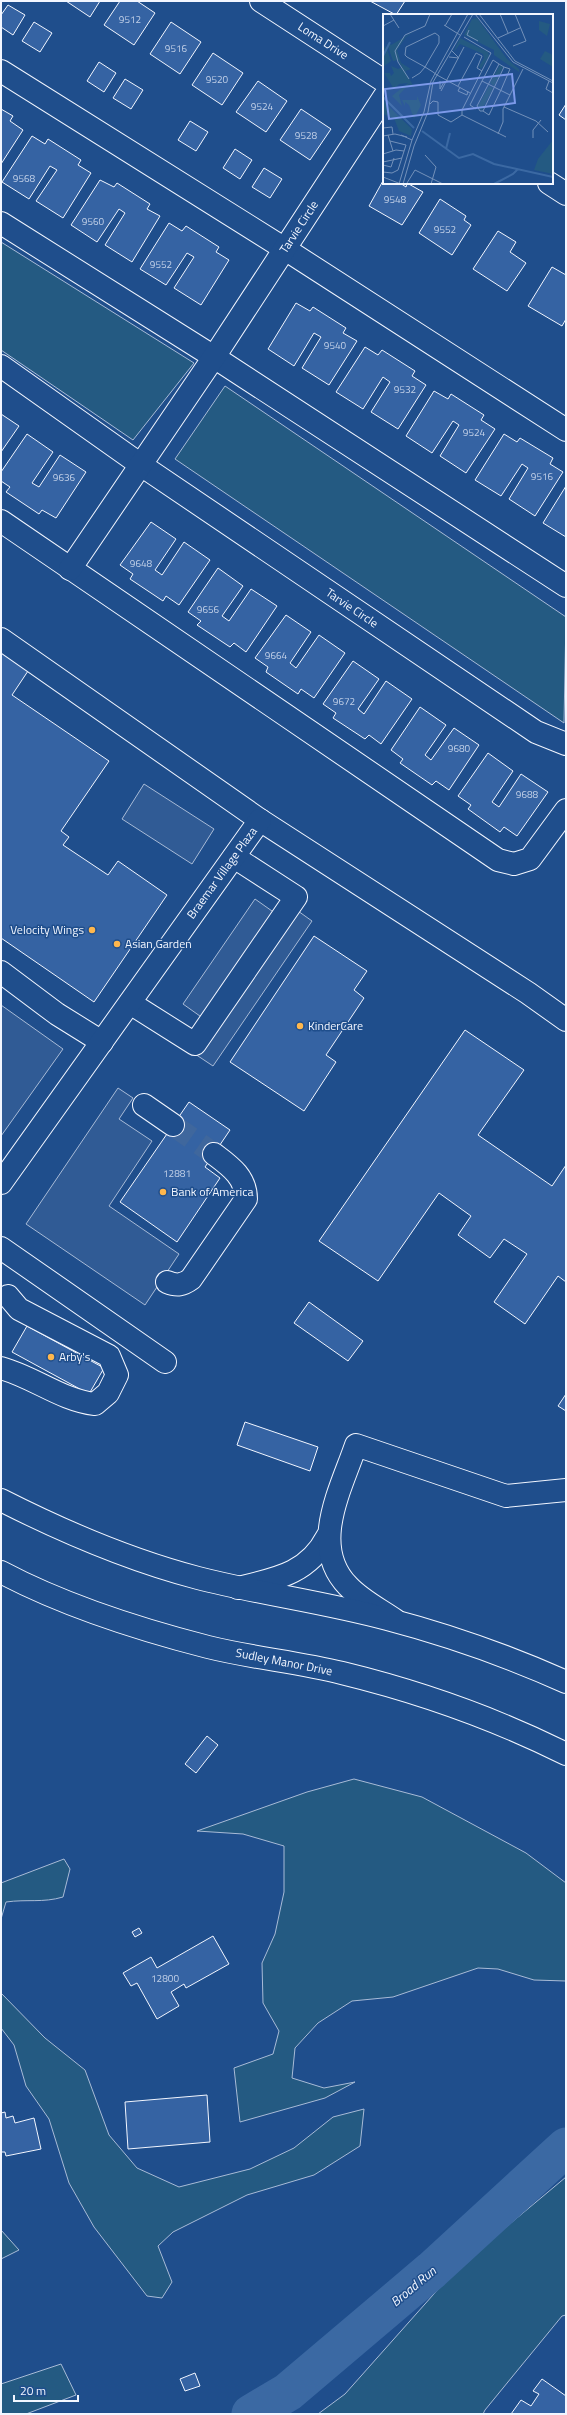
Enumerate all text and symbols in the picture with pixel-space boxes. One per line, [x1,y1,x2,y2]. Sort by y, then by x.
house number: 9512 [119,12,141,27]
inset map [383,14,553,184]
street label: Loma Drive [294,17,352,64]
house number: 9516 [165,41,188,56]
house number: 9520 [206,72,229,87]
house number: 9524 [251,99,274,114]
house number: 9528 [295,128,318,143]
house number: 9568 [13,171,36,186]
house number: 9548 [384,192,407,207]
street label: Tarvie Circle [274,196,323,257]
house number: 9560 [82,214,105,229]
house number: 9552 [434,222,456,237]
house number: 9552 [150,257,172,272]
house number: 9540 [324,338,347,353]
house number: 9532 [394,382,416,397]
house number: 9524 [463,425,486,440]
house number: 9516 [531,469,554,484]
house number: 9636 [53,470,76,485]
house number: 9648 [130,556,153,571]
street label: Tarvie Circle [322,583,382,632]
house number: 9656 [197,602,220,617]
house number: 9664 [265,648,288,663]
house number: 9672 [333,694,355,709]
house number: 9680 [448,741,471,756]
house number: 9688 [516,787,539,802]
street label: Braemar Village Plaza [182,823,262,923]
place label: Velocity Wings [10,920,84,939]
marker: Velocity Wings [87,925,97,935]
place label: Asian Garden [125,934,192,953]
marker: Asian Garden [112,939,122,949]
place label: KinderCare [308,1016,363,1035]
marker: KinderCare [295,1021,305,1031]
house number: 12881 [163,1166,191,1181]
place label: Bank of America [171,1182,253,1201]
marker: Bank of America [158,1187,168,1197]
place label: Arby's [59,1347,91,1366]
marker: Arby's [46,1352,56,1362]
street label: Sudley Manor Drive [234,1643,334,1680]
house number: 12800 [151,1971,179,1986]
water label: Broad Run [386,2261,441,2311]
scale bar [14,2377,78,2403]
text: 20 m [20,2381,46,2400]

